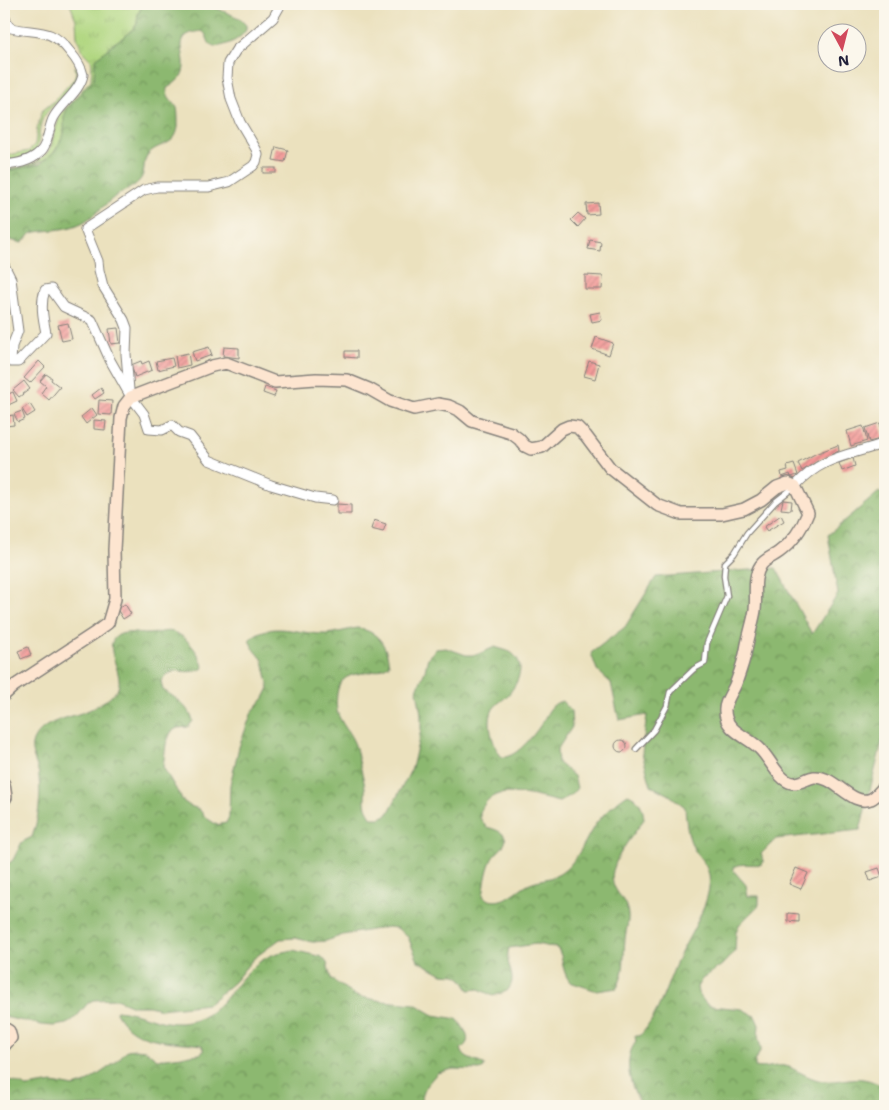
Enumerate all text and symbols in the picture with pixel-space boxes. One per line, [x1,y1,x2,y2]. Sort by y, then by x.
north arrow [816,22,866,72]
text: N [837,51,850,71]

